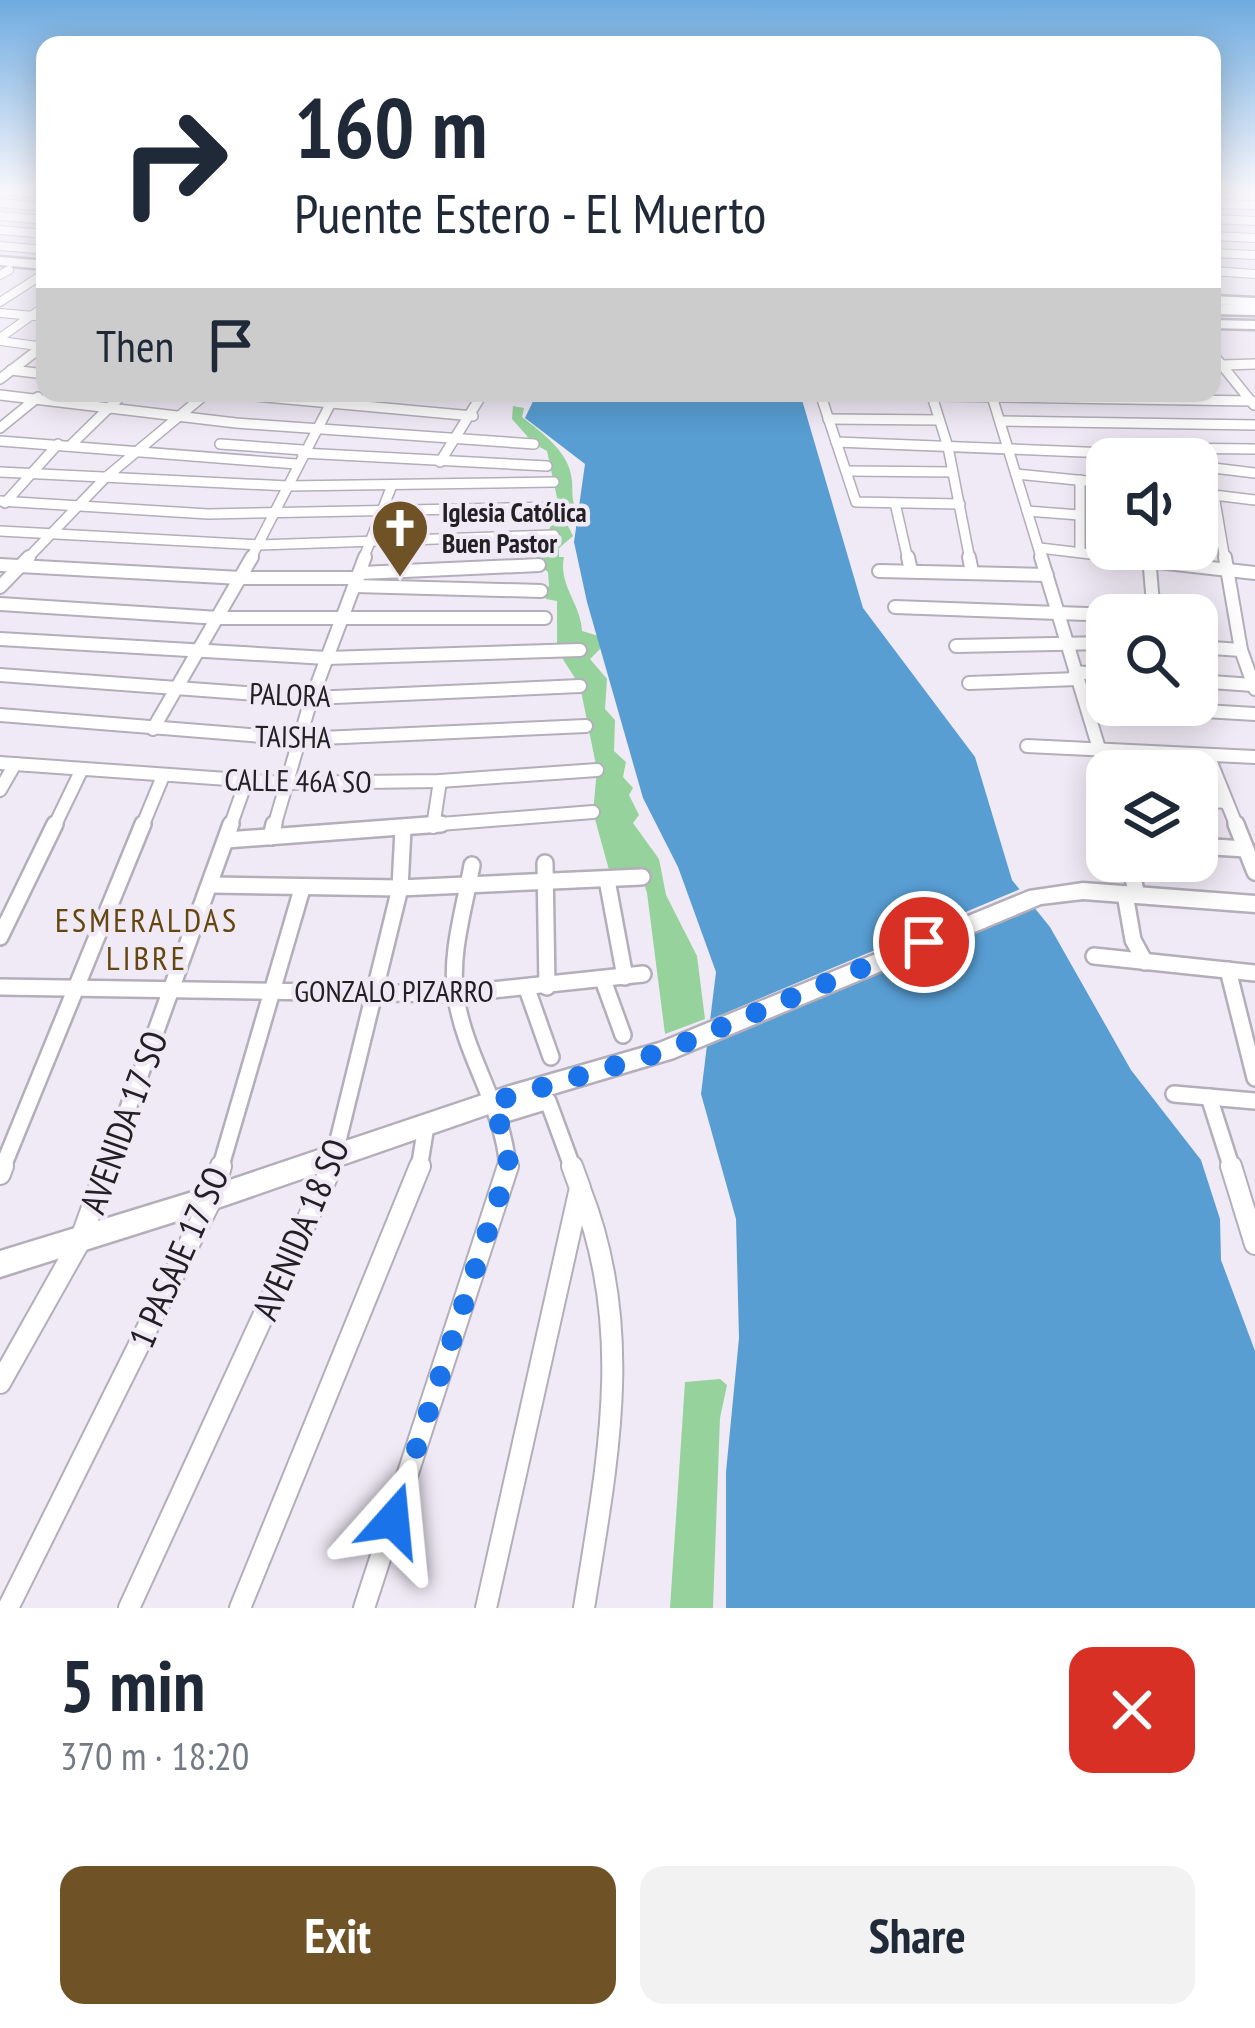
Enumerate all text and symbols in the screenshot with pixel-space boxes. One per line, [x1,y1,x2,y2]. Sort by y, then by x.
text: 160 m [294,72,487,181]
icon: right [96,84,252,240]
text: Puente Estero - El Muerto [294,178,766,248]
icon: arrive [198,312,264,378]
text: Then [96,316,174,374]
map controls [1086,438,1218,882]
button: sound [1086,438,1218,570]
place label: Iglesia Católica Buen Pastor [442,495,587,560]
church icon: Iglesia Católica Buen Pastor [369,497,431,579]
button: search [1086,594,1218,726]
street label: PALORA [249,673,332,715]
street label: TAISHA [255,716,332,756]
button: layers [1086,750,1218,882]
street label: CALLE 46A SO [224,759,372,801]
pin [873,891,975,993]
district label: ESMERALDAS LIBRE [55,898,239,979]
icon: arrive [891,909,957,975]
street label: GONZALO PIZARRO [294,971,494,1010]
street label: AVENIDA 17 SO [68,1024,178,1220]
street label: AVENIDA 18 SO [241,1131,359,1327]
street label: 1 PASAJE 17 SO [117,1159,239,1355]
position arrow [330,1457,456,1583]
text: 5 min [60,1638,205,1731]
button: close [1069,1647,1195,1773]
text: 370 m · 18:20 [60,1730,249,1781]
button: Exit [60,1866,616,2004]
button: Share [640,1866,1195,2004]

